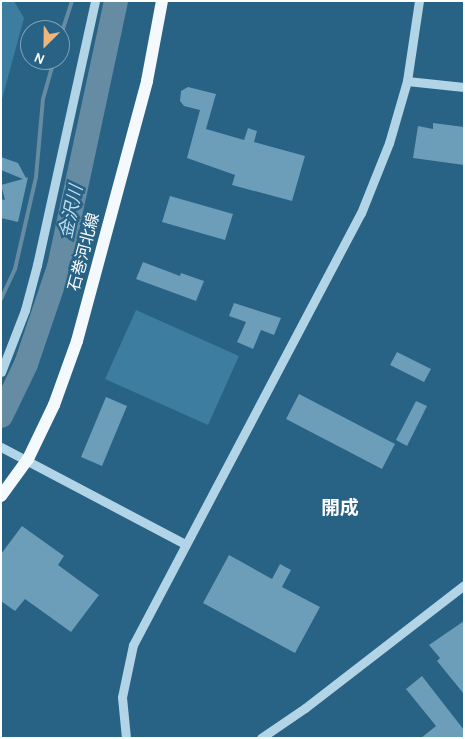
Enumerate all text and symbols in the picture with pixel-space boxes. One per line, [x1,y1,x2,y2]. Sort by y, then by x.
north arrow [20,20,70,70]
text: N [31,49,47,68]
water label: 金沢川 [55,183,87,241]
street label: 石巻河北線 [64,211,104,293]
district label: 開成 [321,498,359,520]

